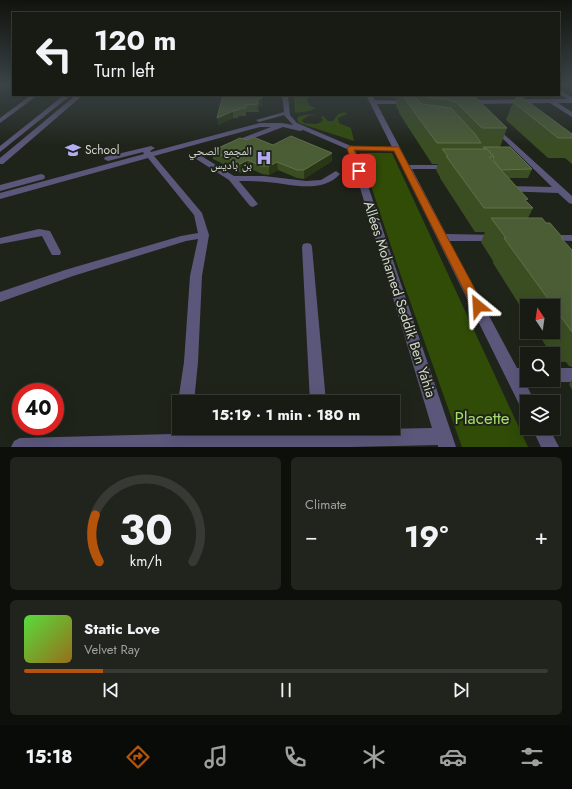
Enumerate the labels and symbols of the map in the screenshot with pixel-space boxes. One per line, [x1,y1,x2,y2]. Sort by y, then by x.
school or university icon: School [64,141,82,159]
place label: School [85,141,119,159]
place label: المجمع الصحي بن باديس [188,142,252,174]
hospital icon: المجمع الصحي بن باديس [255,149,273,167]
pin [342,154,376,188]
street label: Allées Mohamed Seddik Ben Yahia [359,198,441,400]
position arrow [457,285,499,327]
north arrow [520,299,560,339]
speed limit sign: 40 [12,383,64,435]
park label: Placette [454,406,510,430]

